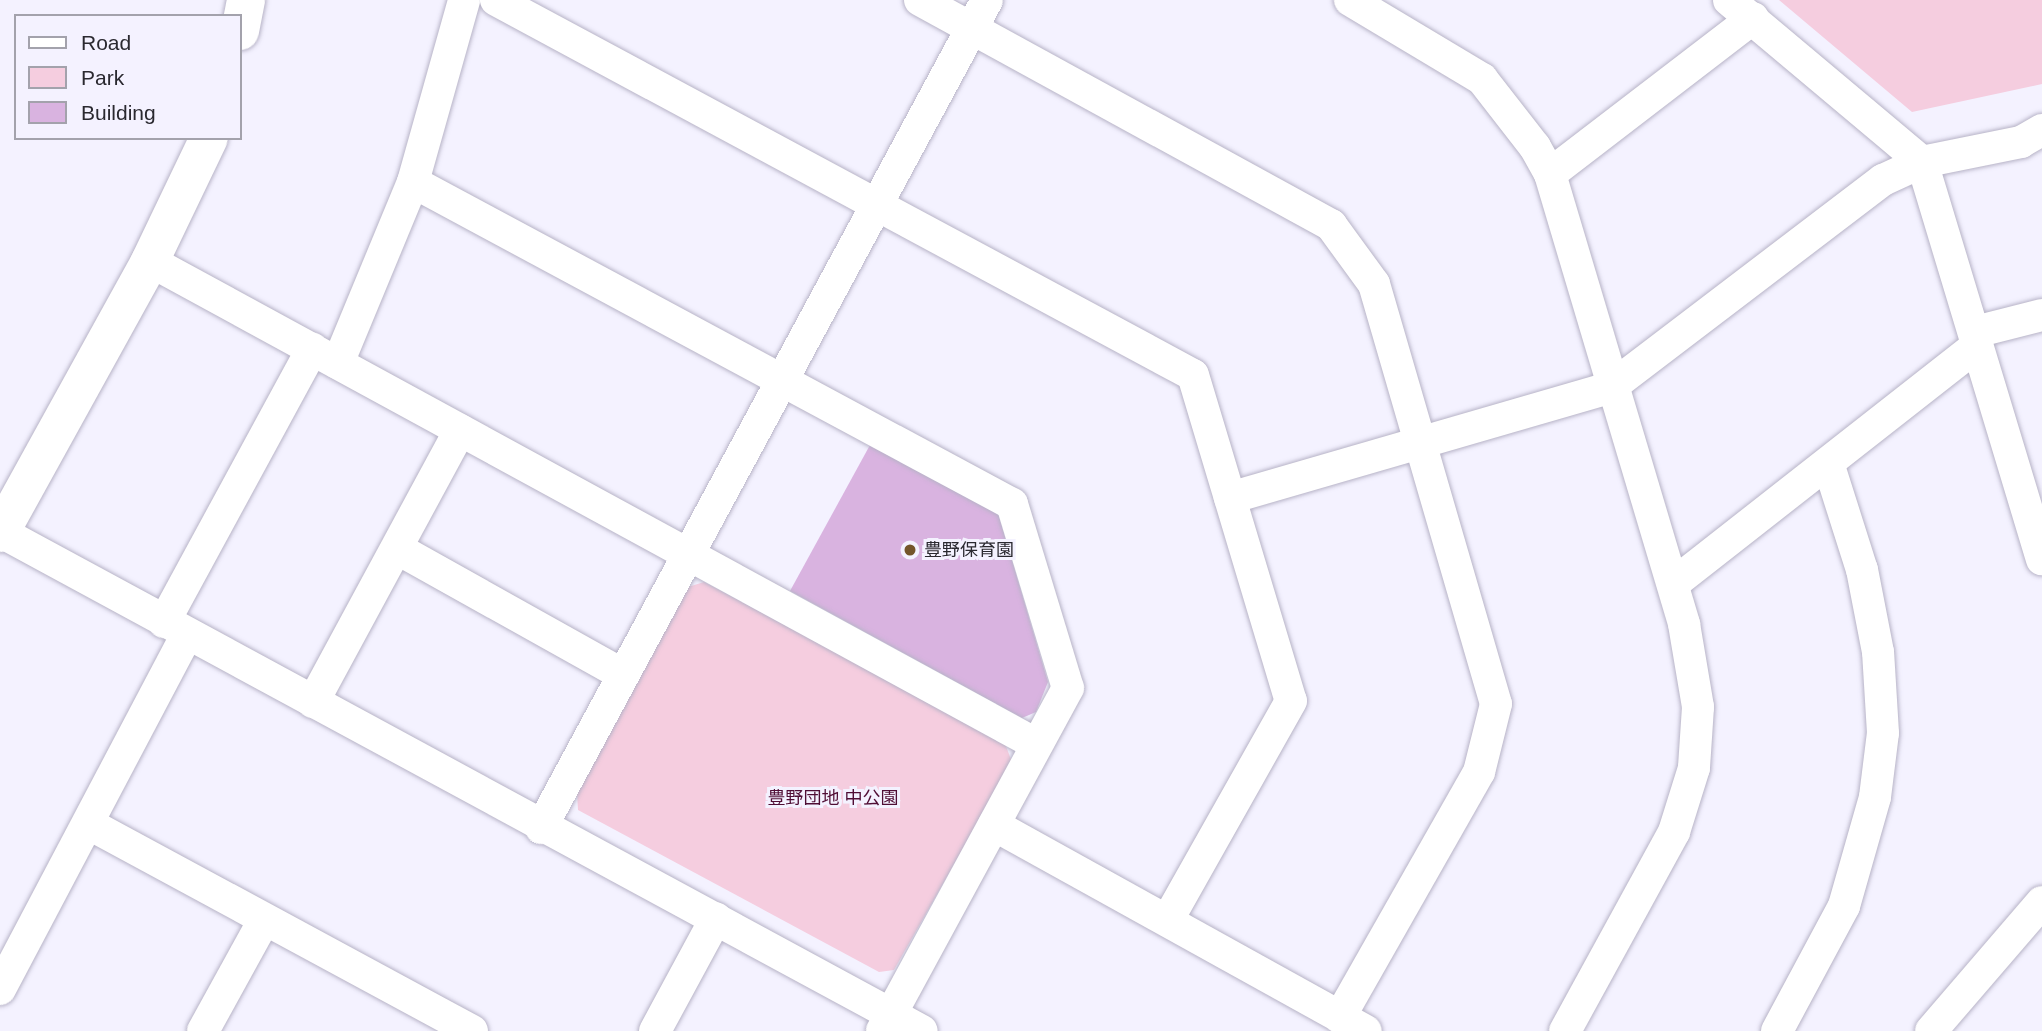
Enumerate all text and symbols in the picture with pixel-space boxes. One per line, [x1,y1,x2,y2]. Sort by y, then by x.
legend [14,14,242,140]
text: Road [81,31,131,54]
text: Park [81,66,124,89]
text: Building [81,101,156,124]
place label: 豊野保育園 [924,539,1014,561]
marker: 豊野保育園 [902,542,918,558]
park label: 豊野団地 中公園 [767,787,899,809]

